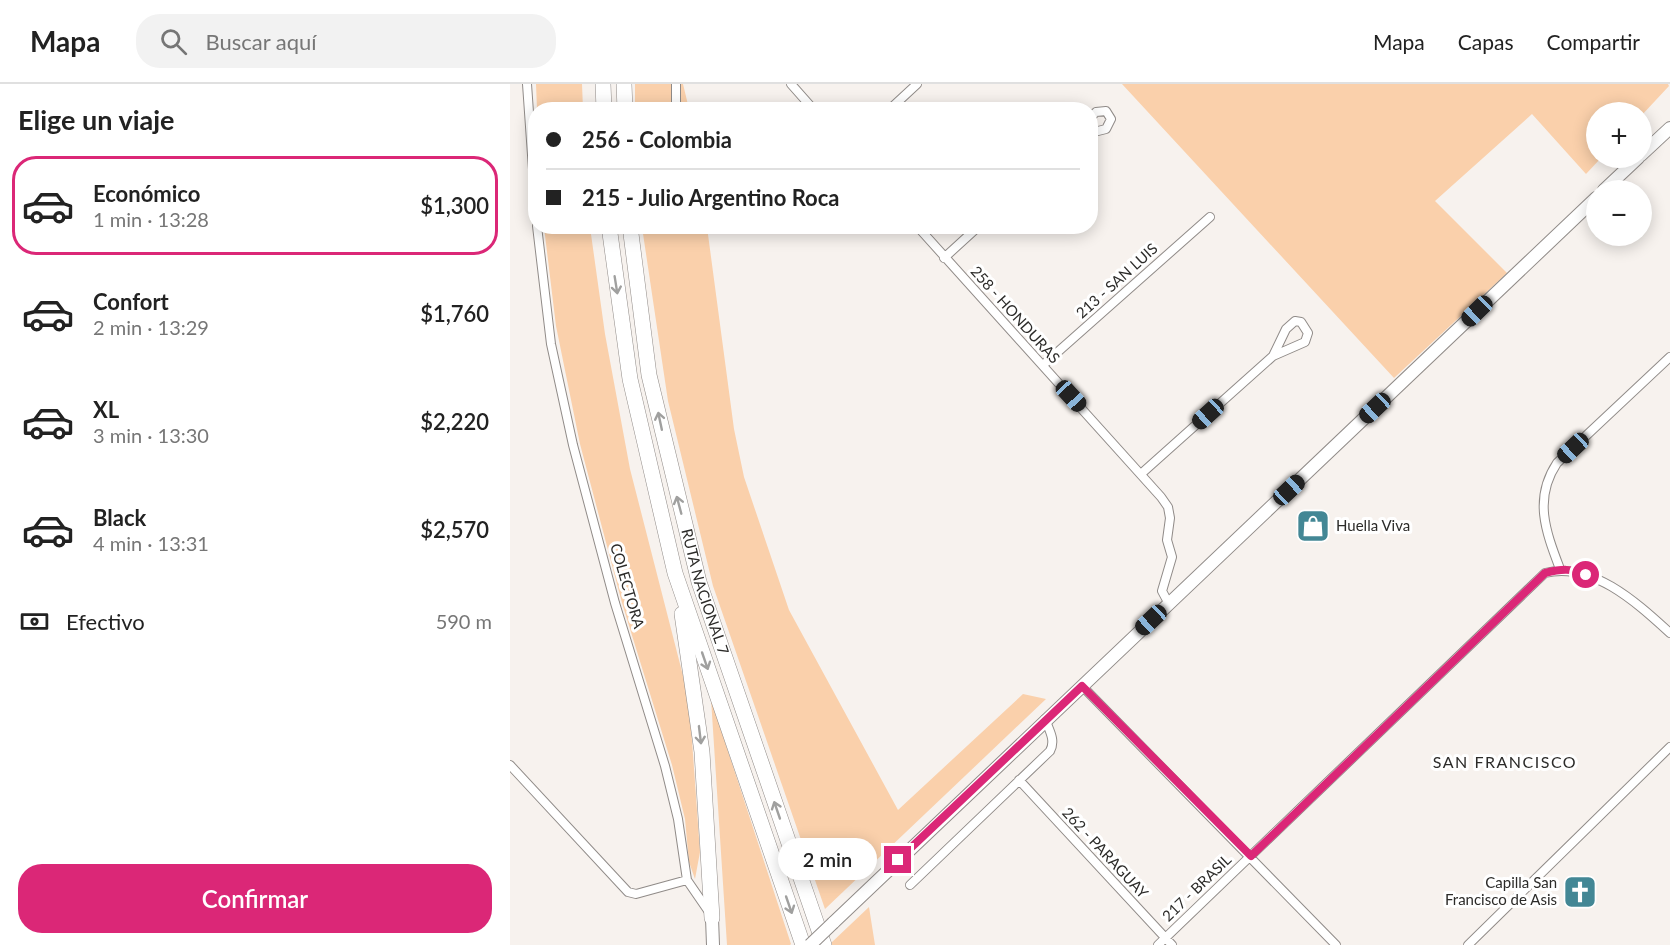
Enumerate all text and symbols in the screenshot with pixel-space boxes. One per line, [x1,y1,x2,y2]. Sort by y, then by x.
search box [136,14,556,68]
text: Mapa [30,24,100,58]
icon: search [157,25,190,58]
text: Buscar aquí [205,28,317,55]
text: Mapa [1373,29,1425,54]
text: Capas [1458,29,1514,54]
text: Compartir [1547,29,1640,54]
map controls [1586,102,1652,246]
button: + [1586,102,1652,168]
text: Elige un viaje [18,103,175,136]
text: 256 - Colombia [582,126,732,153]
icon: car [21,179,75,233]
text: Económico [93,180,200,207]
button: − [1586,180,1652,246]
text: 215 - Julio Argentino Roca [582,184,840,211]
text: $1,300 [420,192,489,219]
text: 1 min · 13:28 [93,207,209,231]
street label: 213 - SAN LUIS [1072,239,1161,322]
street label: 258 - HONDURAS [967,262,1064,367]
one-way arrow [610,274,621,294]
icon: car [21,287,75,341]
text: Confort [93,288,169,315]
car [1458,292,1496,330]
text: $1,760 [420,300,489,327]
text: 2 min · 13:29 [93,315,209,339]
car [1052,377,1090,415]
car [1356,389,1394,427]
icon: car [21,395,75,449]
car [1189,395,1227,433]
text: XL [93,396,119,423]
text: $2,220 [420,408,489,435]
one-way arrow [653,412,665,431]
text: 3 min · 13:30 [93,423,209,447]
car [1554,429,1592,467]
car [1270,471,1308,509]
one-way arrow [673,496,685,515]
icon: car [21,503,75,557]
text: Black [93,504,146,531]
shop icon: Huella Viva [1295,508,1331,544]
text: $2,570 [420,516,489,543]
place label: Huella Viva [1336,516,1410,534]
street label: RUTA NACIONAL 7 [678,527,733,657]
text: 4 min · 13:31 [93,531,209,555]
street label: COLECTORA [607,541,649,631]
route start [1572,561,1599,588]
car [1132,601,1170,639]
icon: cash [18,605,51,638]
text: Efectivo [66,608,145,635]
text: 590 m [436,609,492,633]
one-way arrow [700,651,711,670]
one-way arrow [694,724,705,744]
district label: SAN FRANCISCO [1433,752,1577,771]
one-way arrow [771,801,782,820]
street label: 262 - PARAGUAY [1059,803,1153,902]
callout: 2 min [778,839,877,881]
route end [884,846,911,873]
text: 2 min [803,847,852,871]
street label: 217 - BRASIL [1158,850,1235,925]
button: Confirmar [18,864,492,933]
place label: Capilla San Francisco de Asis [1445,873,1557,908]
church icon: Capilla San Francisco de Asis [1562,874,1598,910]
one-way arrow [784,895,795,914]

